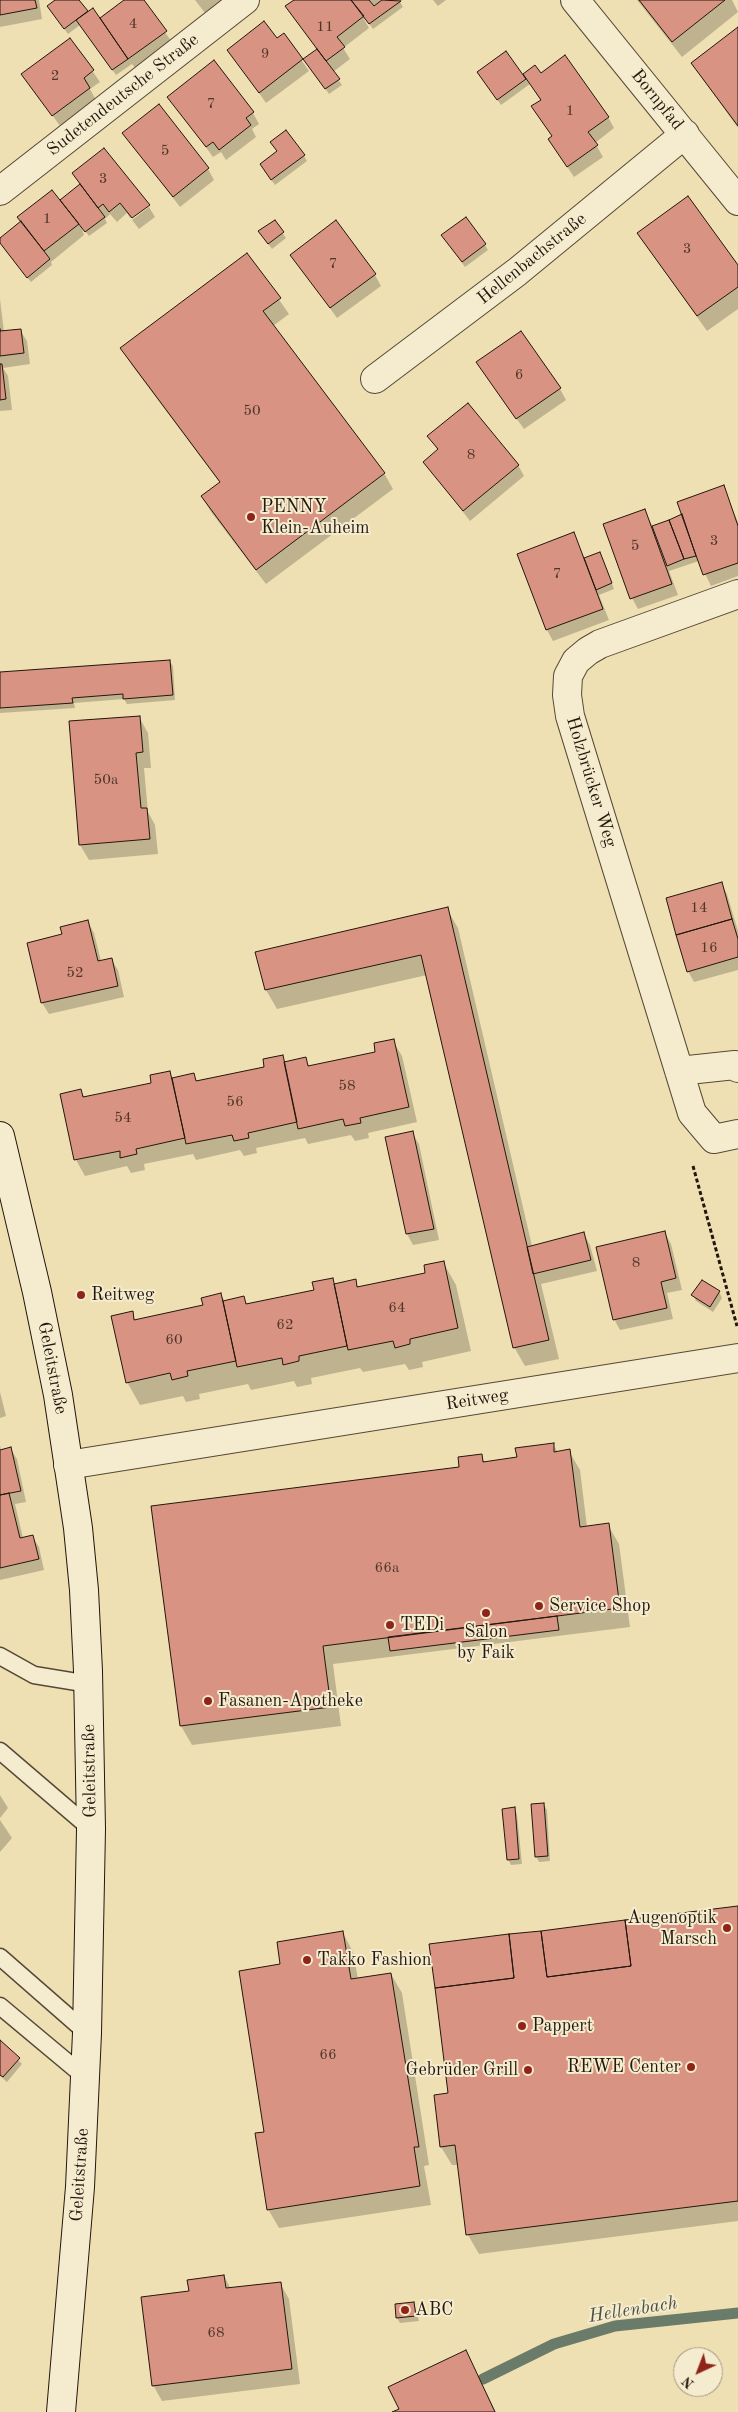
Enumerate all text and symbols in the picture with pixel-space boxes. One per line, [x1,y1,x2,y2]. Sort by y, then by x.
house number: 4 [129,15,137,33]
house number: 11 [316,18,334,36]
street label: Sudetendeutsche Straße [43,29,203,161]
house number: 9 [261,45,269,63]
street label: Bornpfad [626,65,688,135]
house number: 2 [51,67,59,85]
house number: 7 [207,95,215,113]
house number: 1 [566,102,574,120]
house number: 5 [161,142,169,160]
house number: 3 [99,170,107,188]
street label: Hellenbachstraße [473,208,591,310]
house number: 1 [43,210,51,228]
house number: 3 [683,240,691,258]
house number: 7 [329,255,337,273]
house number: 6 [515,366,523,384]
house number: 50 [243,402,261,420]
house number: 8 [467,446,475,464]
place label: PENNY Klein-Auheim [261,496,370,538]
marker: PENNY Klein-Auheim [245,511,257,523]
house number: 3 [710,532,718,550]
house number: 5 [631,537,639,555]
house number: 7 [553,565,561,583]
street label: Holzbrücker Weg [561,714,621,850]
house number: 50a [94,771,118,789]
house number: 14 [690,899,708,917]
house number: 16 [700,939,718,957]
house number: 52 [66,964,84,982]
house number: 58 [338,1077,356,1095]
house number: 56 [226,1093,244,1111]
house number: 54 [114,1109,132,1127]
house number: 8 [632,1254,640,1272]
place label: Reitweg [91,1284,154,1306]
marker: Reitweg [75,1289,87,1301]
house number: 64 [388,1299,406,1317]
house number: 62 [276,1316,294,1334]
street label: Geleitstraße [32,1320,72,1416]
house number: 60 [165,1331,183,1349]
street label: Reitweg [444,1384,510,1416]
house number: 66a [375,1559,399,1577]
place label: Service Shop [549,1595,651,1617]
marker: Service Shop [533,1600,545,1612]
marker: Salon by Faik [480,1607,492,1619]
place label: TEDi [400,1614,444,1636]
marker: TEDi [384,1619,396,1631]
place label: Salon by Faik [457,1621,515,1664]
place label: Fasanen-Apotheke [218,1690,363,1712]
marker: Fasanen-Apotheke [202,1695,214,1707]
street label: Geleitstraße [78,1724,102,1818]
place label: Augenoptik Marsch [627,1907,717,1950]
marker: Augenoptik Marsch [721,1922,733,1934]
place label: Takko Fashion [317,1949,432,1971]
marker: Takko Fashion [301,1954,313,1966]
place label: Pappert [532,2015,593,2037]
marker: Pappert [516,2020,528,2032]
house number: 66 [319,2046,337,2064]
place label: REWE Center [567,2056,681,2078]
place label: Gebrüder Grill [406,2059,518,2081]
marker: REWE Center [685,2061,697,2073]
marker: Gebrüder Grill [522,2064,534,2076]
street label: Geleitstraße [66,2128,94,2222]
water label: Hellenbach [587,2292,679,2328]
place label: ABC [415,2299,453,2321]
marker: ABC [399,2304,411,2316]
house number: 68 [207,2324,225,2342]
north arrow [673,2347,723,2397]
text: N [680,2373,697,2391]

